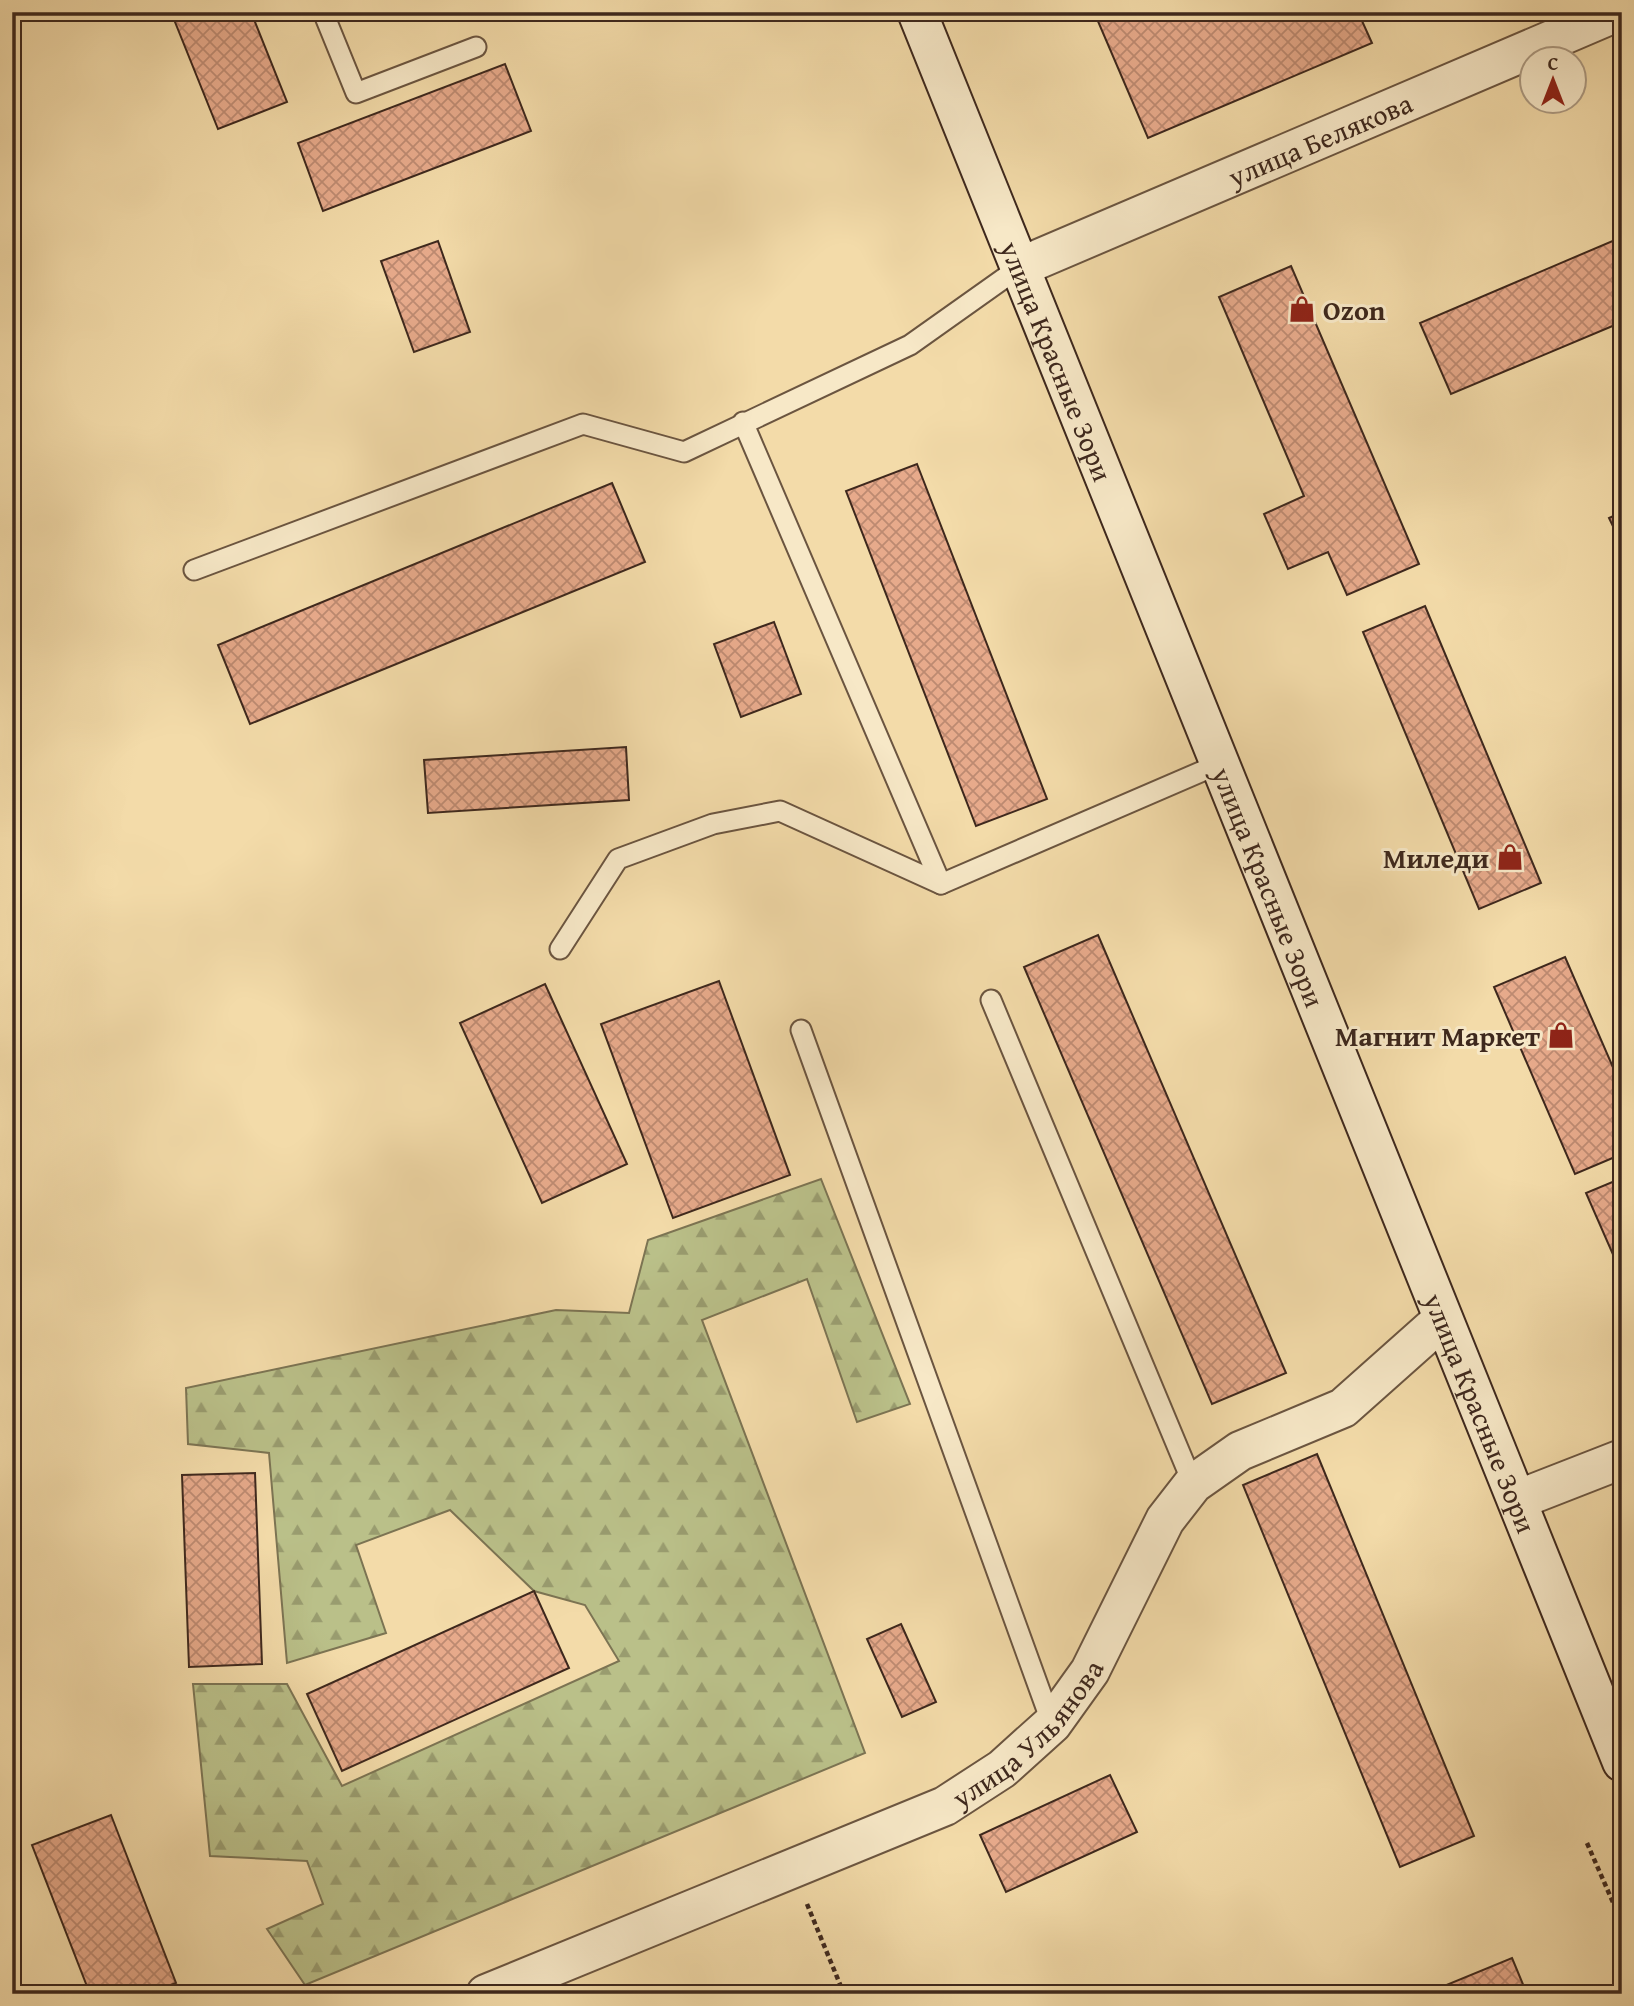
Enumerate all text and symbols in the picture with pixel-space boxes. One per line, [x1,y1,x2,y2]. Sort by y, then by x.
north arrow [1518,46,1588,116]
text: С [1548,49,1559,77]
street label: улица Белякова [1221,81,1419,197]
street label: улица Красные Зори [990,234,1124,487]
place label: Ozon [1323,289,1386,330]
shop icon: Ozon [1287,294,1317,324]
street label: улица Красные Зори [1202,760,1336,1013]
place label: Миледи [1383,837,1489,878]
shop icon: Миледи [1495,842,1525,872]
place label: Магнит Маркет [1335,1015,1540,1056]
shop icon: Магнит Маркет [1546,1020,1576,1050]
street label: улица Красные Зори [1414,1285,1548,1539]
street label: улица Ульянова [943,1652,1113,1818]

